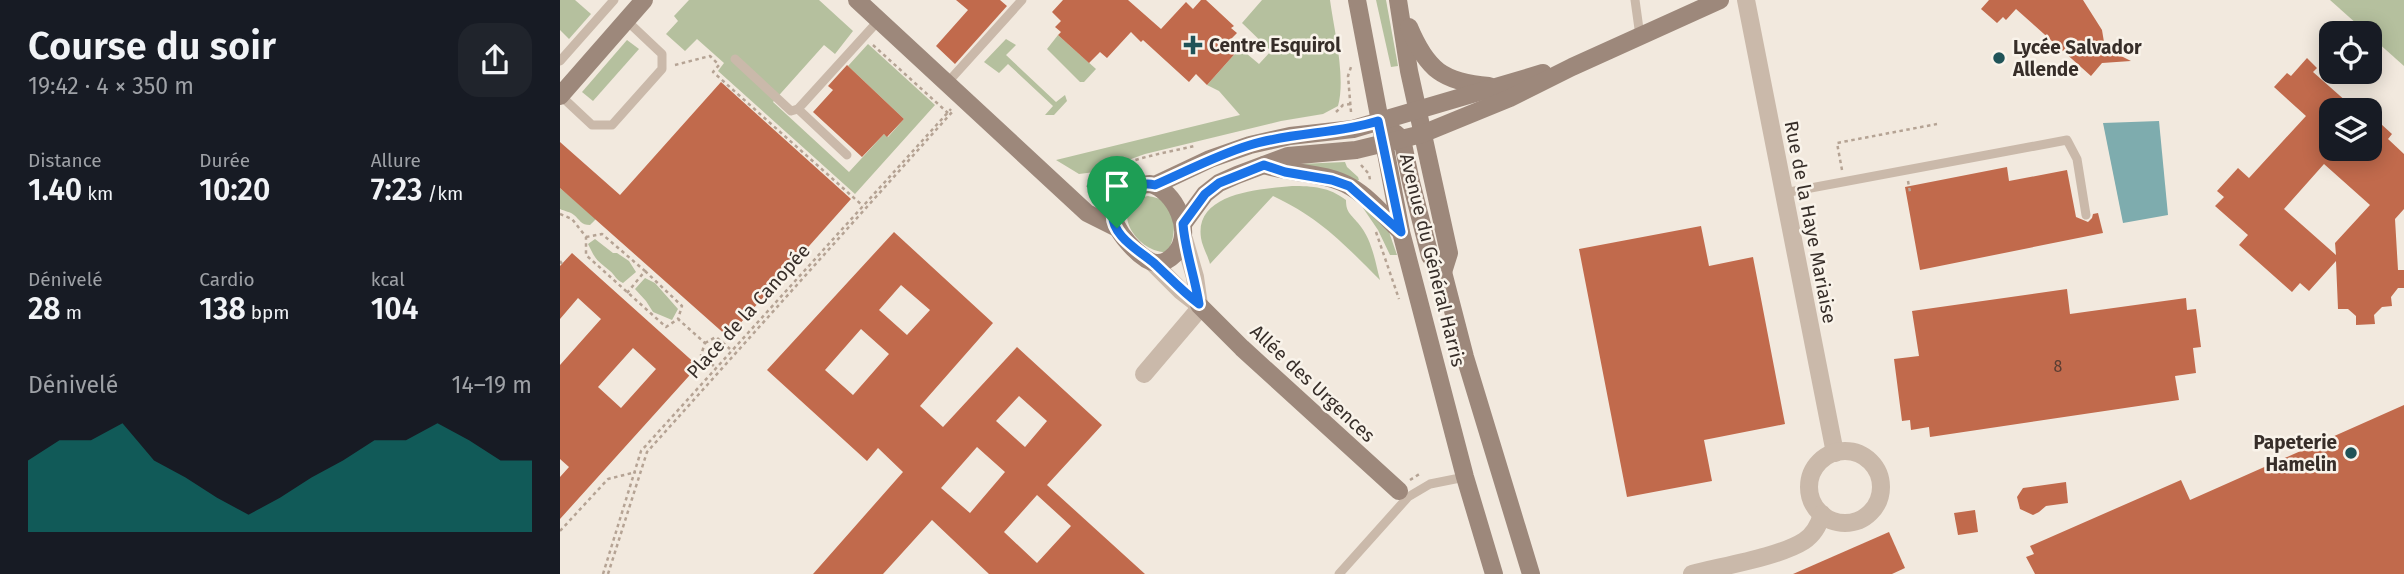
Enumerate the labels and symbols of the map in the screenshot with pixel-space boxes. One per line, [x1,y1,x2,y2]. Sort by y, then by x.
place label: Centre Esquirol [1209,34,1341,57]
marker: Centre Esquirol [1183,35,1203,55]
place label: Lycée Salvador Allende [2012,36,2142,81]
marker: Lycée Salvador Allende [1991,50,2007,66]
street label: Rue de la Haye Mariaise [1780,119,1841,325]
street label: Avenue du Général Harris [1395,151,1470,369]
pin [1087,156,1147,228]
street label: Place de la Canopée [682,239,815,383]
street label: Allée des Urgences [1246,320,1380,447]
house number: 8 [2054,357,2063,376]
place label: Papeterie Hamelin [2253,431,2337,476]
marker: Papeterie Hamelin [2343,445,2359,461]

